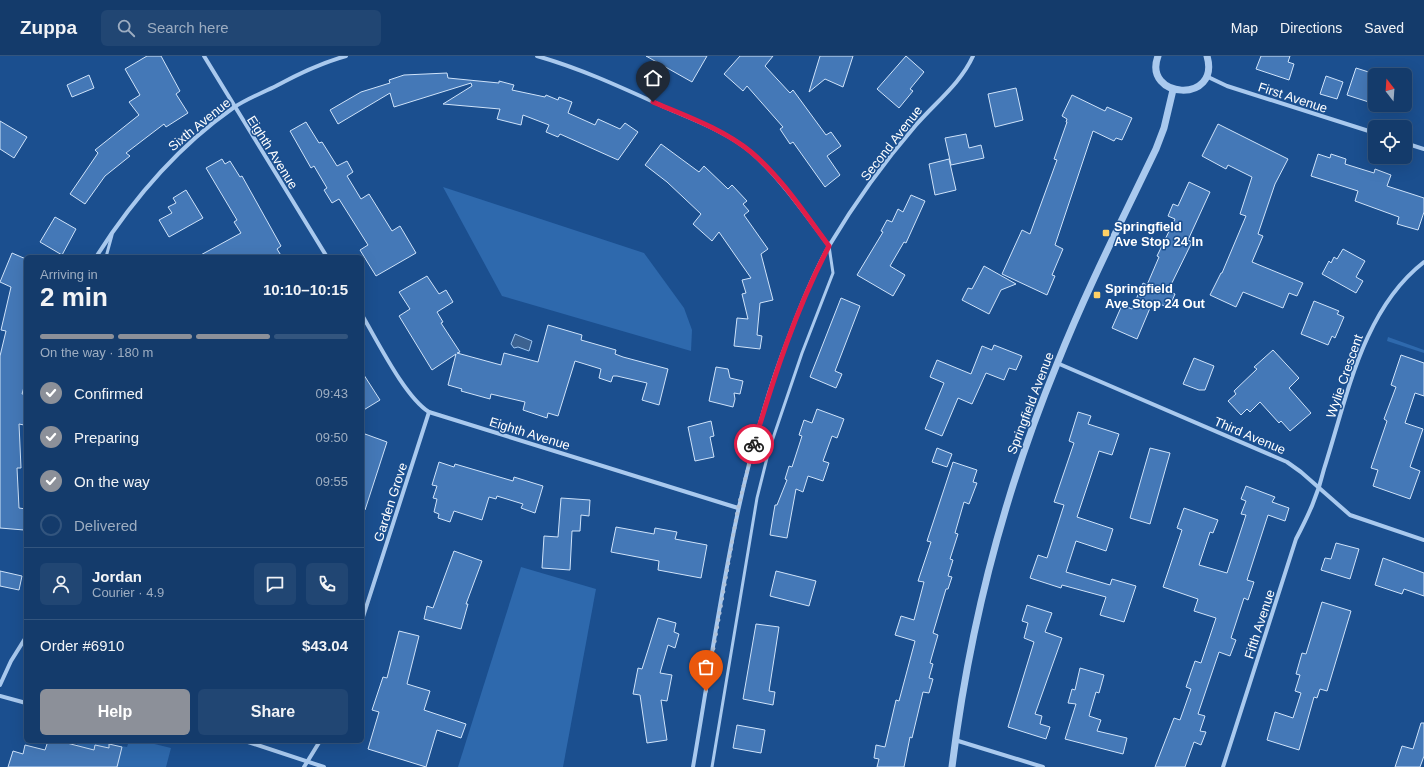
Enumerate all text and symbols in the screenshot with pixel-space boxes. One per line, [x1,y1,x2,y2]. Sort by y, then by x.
search box [101,10,381,46]
text: Zuppa [20,17,77,38]
icon: search [115,17,137,39]
text: Search here [147,19,229,36]
text: Map [1231,20,1258,36]
text: Directions [1280,20,1342,36]
text: Saved [1364,20,1404,36]
pin [636,61,670,102]
icon: home [642,67,664,89]
north arrow [1368,68,1412,112]
map controls [1368,68,1412,164]
street label: First Avenue [1256,79,1329,116]
street label: Sixth Avenue [165,95,233,154]
street label: Second Avenue [858,103,925,184]
street label: Eighth Avenue [244,113,301,192]
button: locate [1368,120,1412,164]
place label: Springfield Ave Stop 24 In [1114,219,1203,249]
marker: Springfield Ave Stop 24 In [1101,228,1111,238]
text: Arriving in [40,267,98,282]
text: 10:10–10:15 [263,281,348,298]
place label: Springfield Ave Stop 24 Out [1105,281,1206,311]
text: 2 min [40,282,108,312]
marker: Springfield Ave Stop 24 Out [1092,290,1102,300]
street label: Wylie Crescent [1323,332,1366,420]
text: On the way · 180 m [40,345,153,360]
street label: Springfield Avenue [1004,350,1057,456]
icon: check [40,382,62,404]
text: Confirmed [74,385,143,402]
text: 09:43 [315,386,348,401]
street label: Eighth Avenue [488,414,572,453]
street label: Third Avenue [1212,414,1288,457]
courier [734,424,774,464]
icon: check [40,426,62,448]
text: Preparing [74,429,139,446]
text: 09:50 [315,430,348,445]
icon: bike [743,433,765,455]
street label: Garden Grove [371,461,410,544]
icon: check [40,470,62,492]
text: On the way [74,473,150,490]
text: 09:55 [315,474,348,489]
text: Delivered [74,517,137,534]
button: person [40,563,82,605]
button: chat [254,563,296,605]
button: phone [306,563,348,605]
text: Jordan [92,568,142,585]
text: Courier · 4.9 [92,585,164,600]
street label: Fifth Avenue [1241,588,1278,661]
text: Order #6910 [40,637,124,654]
text: $43.04 [302,637,348,654]
pin [689,650,723,691]
icon: bag [695,656,717,678]
button: Help [40,689,190,735]
button: Share [198,689,348,735]

